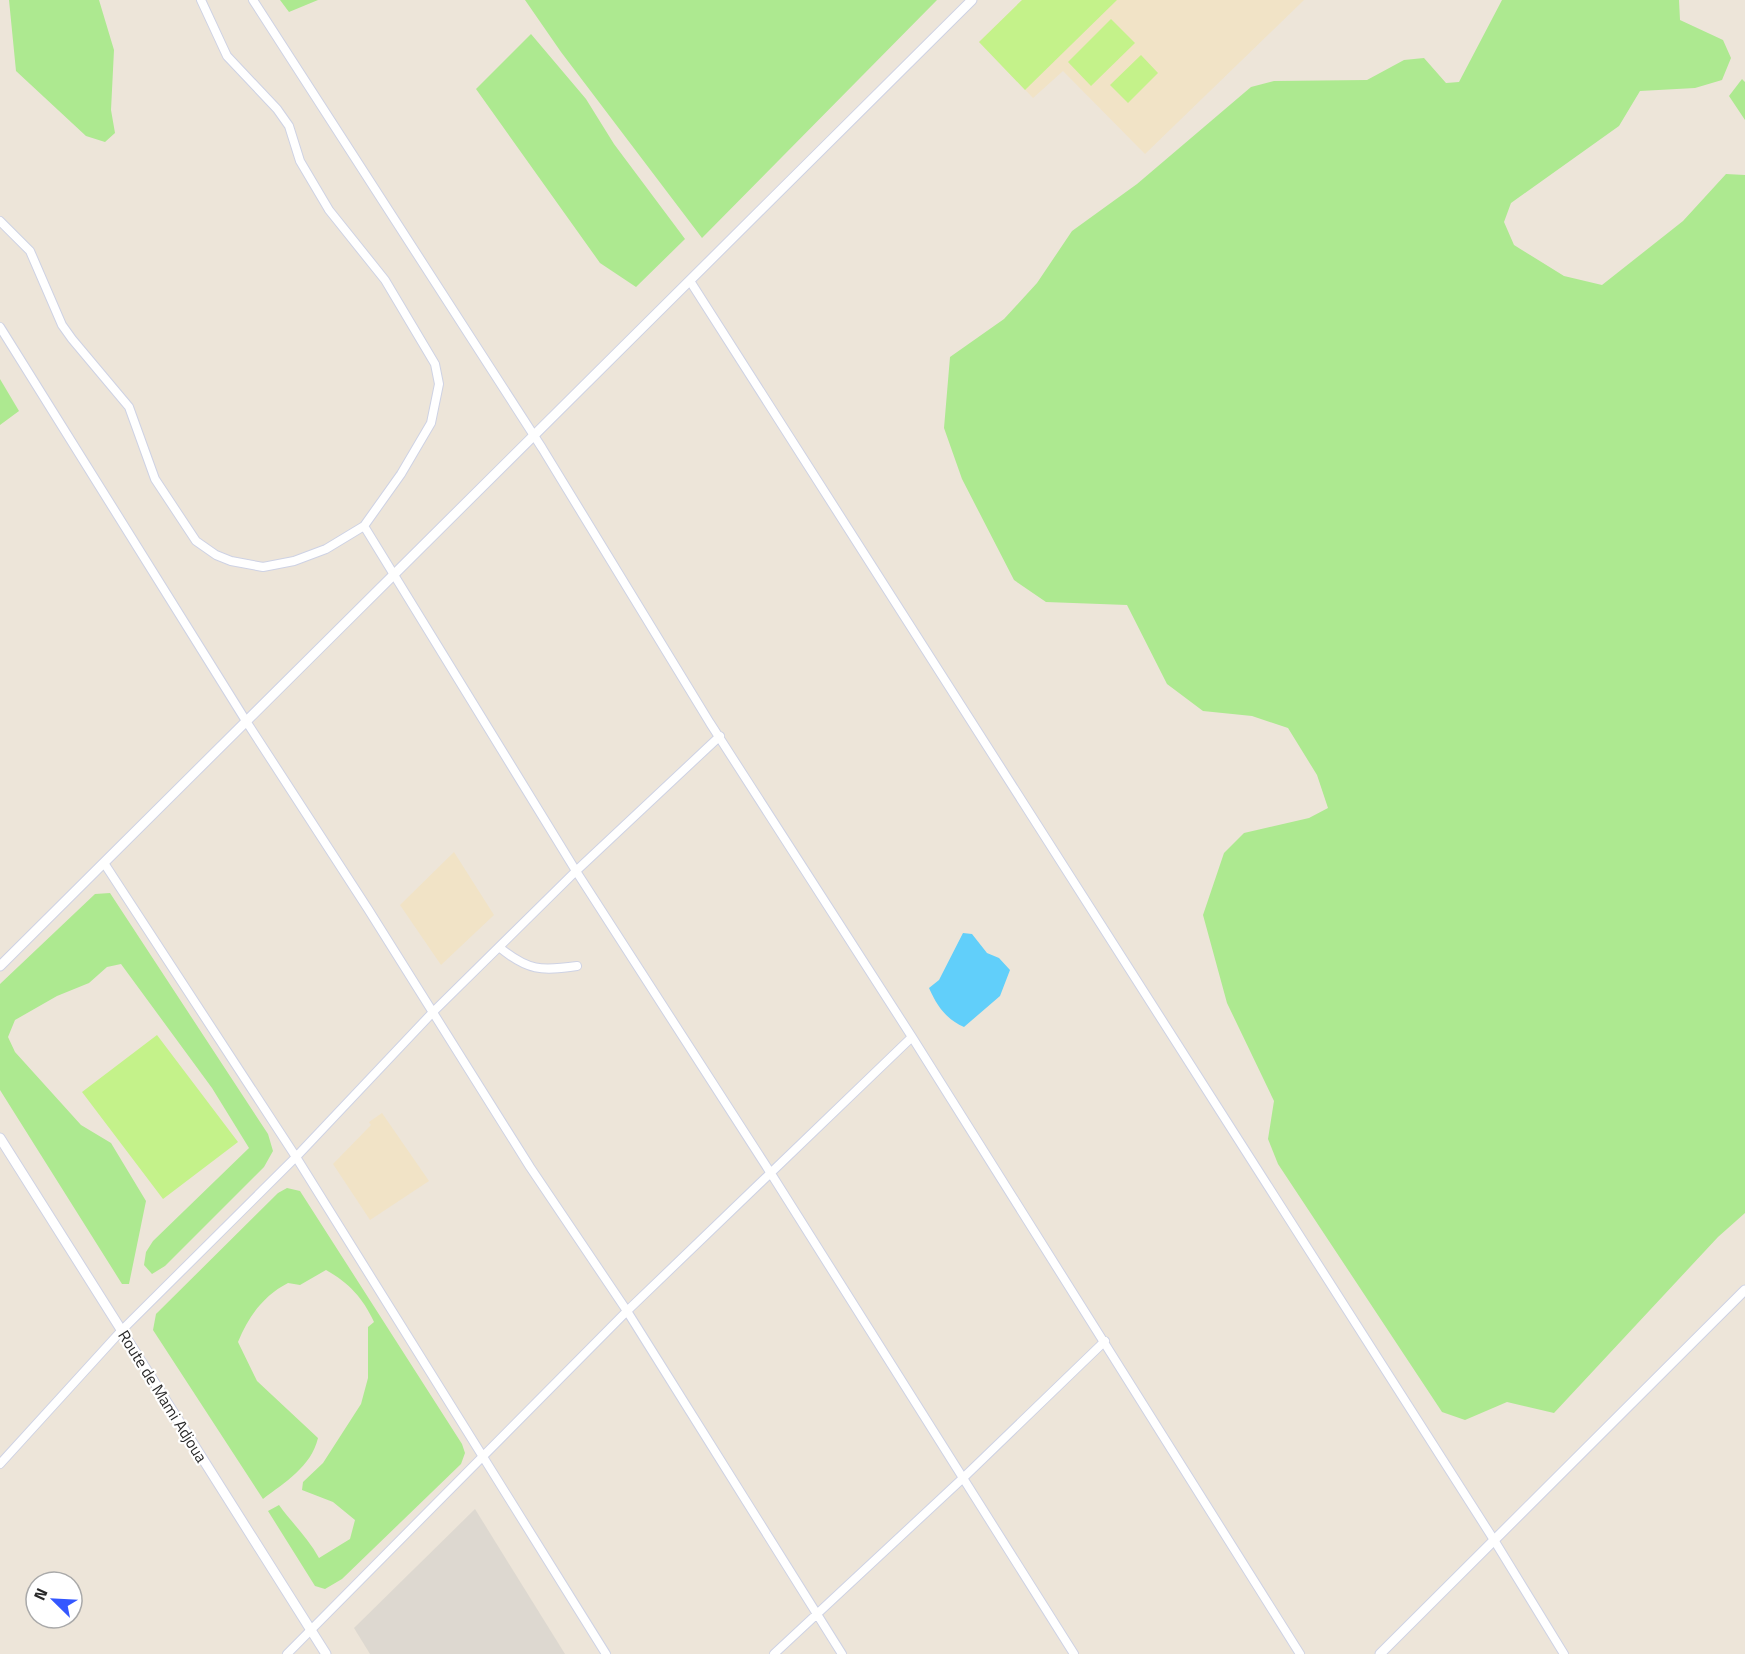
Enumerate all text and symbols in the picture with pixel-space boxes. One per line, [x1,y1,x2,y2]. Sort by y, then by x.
street label: Route de Mami Adjoua [113,1325,213,1467]
north arrow [24,1570,84,1630]
text: N [27,1584,54,1604]

